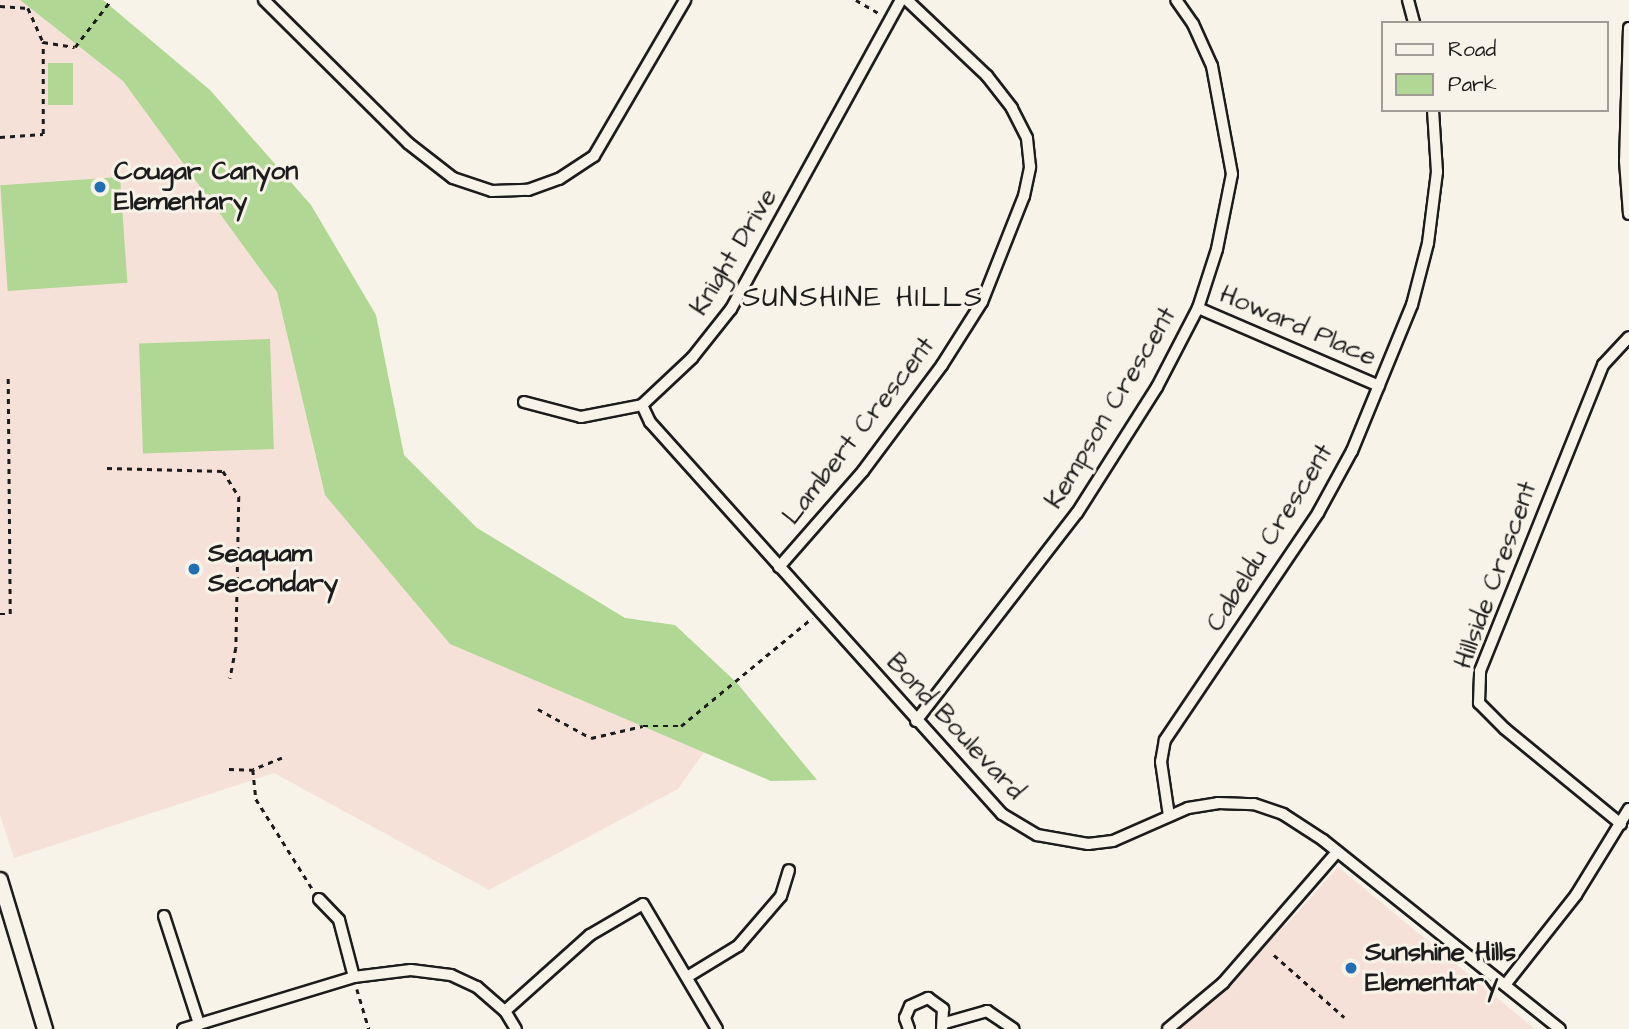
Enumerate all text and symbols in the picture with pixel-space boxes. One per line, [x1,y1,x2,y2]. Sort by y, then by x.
legend [1380,21,1608,112]
text: Road [1448,35,1496,64]
text: Park [1448,70,1497,99]
place label: Cougar Canyon Elementary [114,156,298,218]
marker: Cougar Canyon Elementary [92,179,108,195]
street label: Knight Drive [684,183,784,321]
street label: Howard Place [1215,279,1381,373]
district label: SUNSHINE HILLS [744,281,982,315]
street label: Kempson Crescent [1039,302,1183,514]
street label: Lambert Crescent [776,331,942,531]
street label: Cabeldu Crescent [1200,438,1340,638]
street label: Hillside Crescent [1448,477,1544,673]
place label: Seaquam Secondary [208,538,338,600]
marker: Seaquam Secondary [186,561,202,577]
street label: Bond Boulevard [879,647,1031,807]
place label: Sunshine Hills Elementary [1365,937,1516,998]
marker: Sunshine Hills Elementary [1343,960,1359,976]

